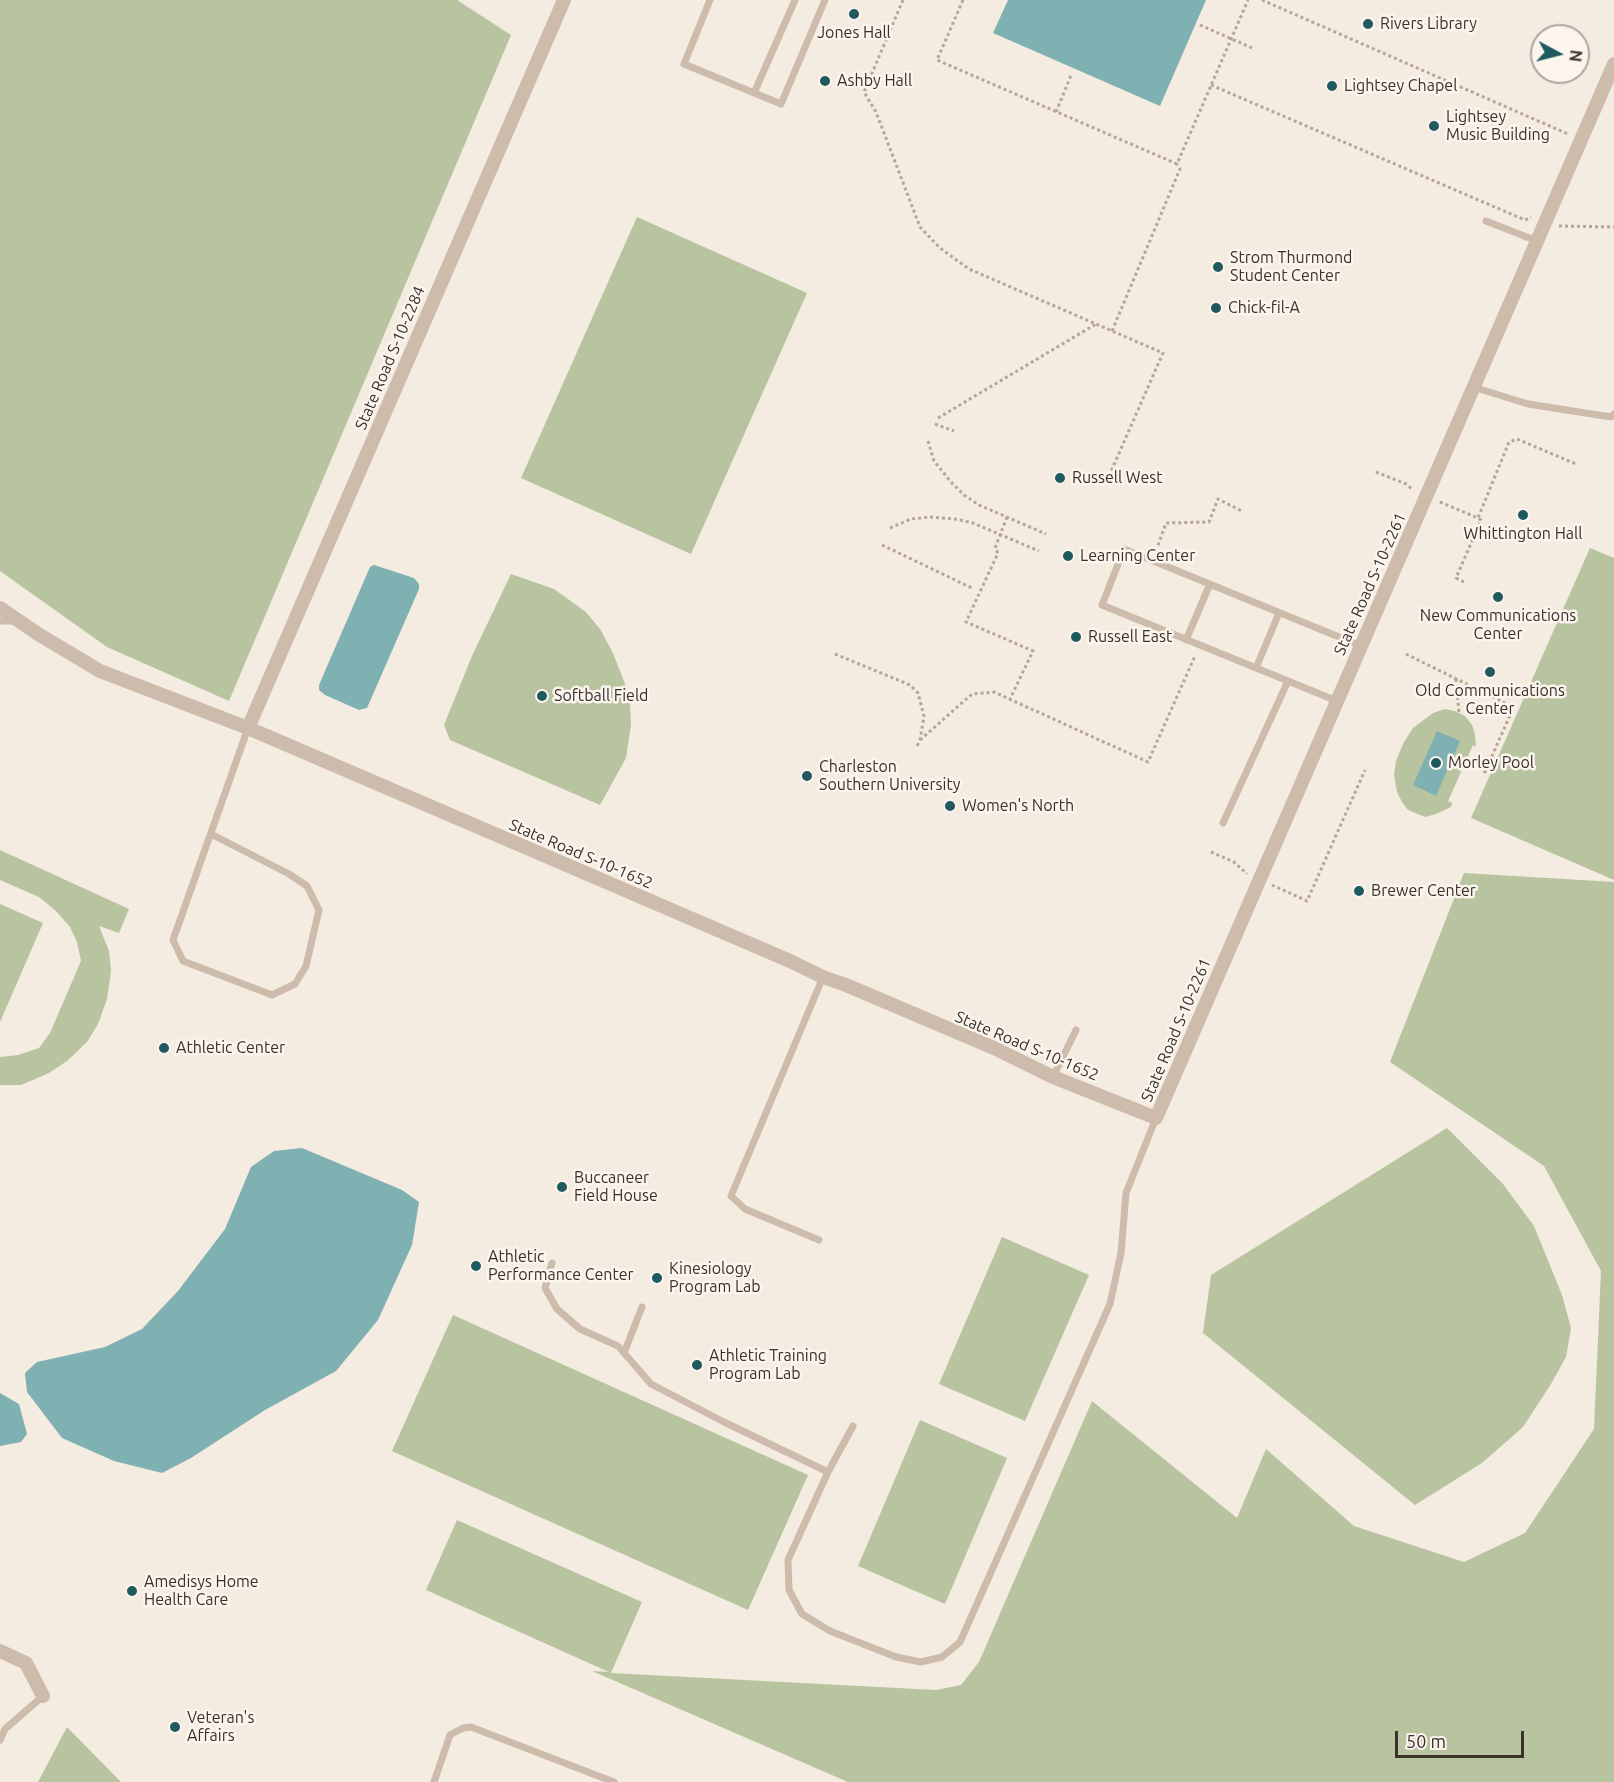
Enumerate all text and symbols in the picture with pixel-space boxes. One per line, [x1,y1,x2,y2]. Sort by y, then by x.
marker: Jones Hall [847,7,861,21]
place label: Rivers Library [1380,14,1477,34]
marker: Rivers Library [1361,17,1375,31]
place label: Jones Hall [817,23,891,43]
north arrow [1530,24,1590,84]
text: N [1566,49,1586,63]
place label: Ashby Hall [837,71,912,91]
marker: Ashby Hall [818,74,832,88]
place label: Lightsey Chapel [1344,76,1457,96]
marker: Lightsey Chapel [1325,79,1339,93]
place label: Lightsey Music Building [1446,107,1550,145]
marker: Lightsey Music Building [1427,119,1441,133]
place label: Strom Thurmond Student Center [1230,248,1352,286]
marker: Strom Thurmond Student Center [1211,260,1225,274]
street label: State Road S-10-2284 [351,283,429,433]
place label: Chick-fil-A [1228,298,1300,318]
marker: Chick-fil-A [1209,301,1223,315]
place label: Russell West [1072,468,1162,488]
marker: Russell West [1053,471,1067,485]
marker: Whittington Hall [1516,508,1530,522]
street label: State Road S-10-2261 [1330,510,1410,658]
place label: Whittington Hall [1464,524,1582,544]
place label: Learning Center [1080,546,1195,566]
marker: Learning Center [1061,549,1075,563]
marker: New Communications Center [1491,590,1505,604]
place label: New Communications Center [1420,606,1576,644]
place label: Russell East [1088,627,1172,647]
marker: Russell East [1069,630,1083,644]
marker: Old Communications Center [1483,665,1497,679]
place label: Old Communications Center [1415,681,1565,719]
place label: Softball Field [554,686,648,706]
marker: Softball Field [535,689,549,703]
place label: Morley Pool [1448,753,1534,773]
marker: Morley Pool [1429,756,1443,770]
place label: Charleston Southern University [819,757,960,795]
marker: Charleston Southern University [800,769,814,783]
place label: Women's North [962,796,1074,816]
marker: Women's North [943,799,957,813]
street label: State Road S-10-1652 [506,815,656,893]
place label: Brewer Center [1371,881,1476,901]
marker: Brewer Center [1352,884,1366,898]
street label: State Road S-10-2261 [1137,955,1215,1105]
street label: State Road S-10-1652 [952,1007,1102,1085]
place label: Athletic Center [176,1038,285,1058]
marker: Athletic Center [157,1041,171,1055]
place label: Buccaneer Field House [574,1168,658,1206]
marker: Buccaneer Field House [555,1180,569,1194]
place label: Athletic Performance Center [488,1247,634,1285]
marker: Athletic Performance Center [469,1259,483,1273]
place label: Kinesiology Program Lab [669,1259,761,1297]
marker: Kinesiology Program Lab [650,1271,664,1285]
place label: Athletic Training Program Lab [709,1346,827,1384]
marker: Athletic Training Program Lab [690,1358,704,1372]
place label: Amedisys Home Health Care [144,1572,259,1610]
marker: Amedisys Home Health Care [125,1584,139,1598]
place label: Veteran's Affairs [187,1708,254,1746]
scale bar [1398,1719,1527,1757]
marker: Veteran's Affairs [168,1720,182,1734]
text: 50 m [1406,1731,1446,1751]

